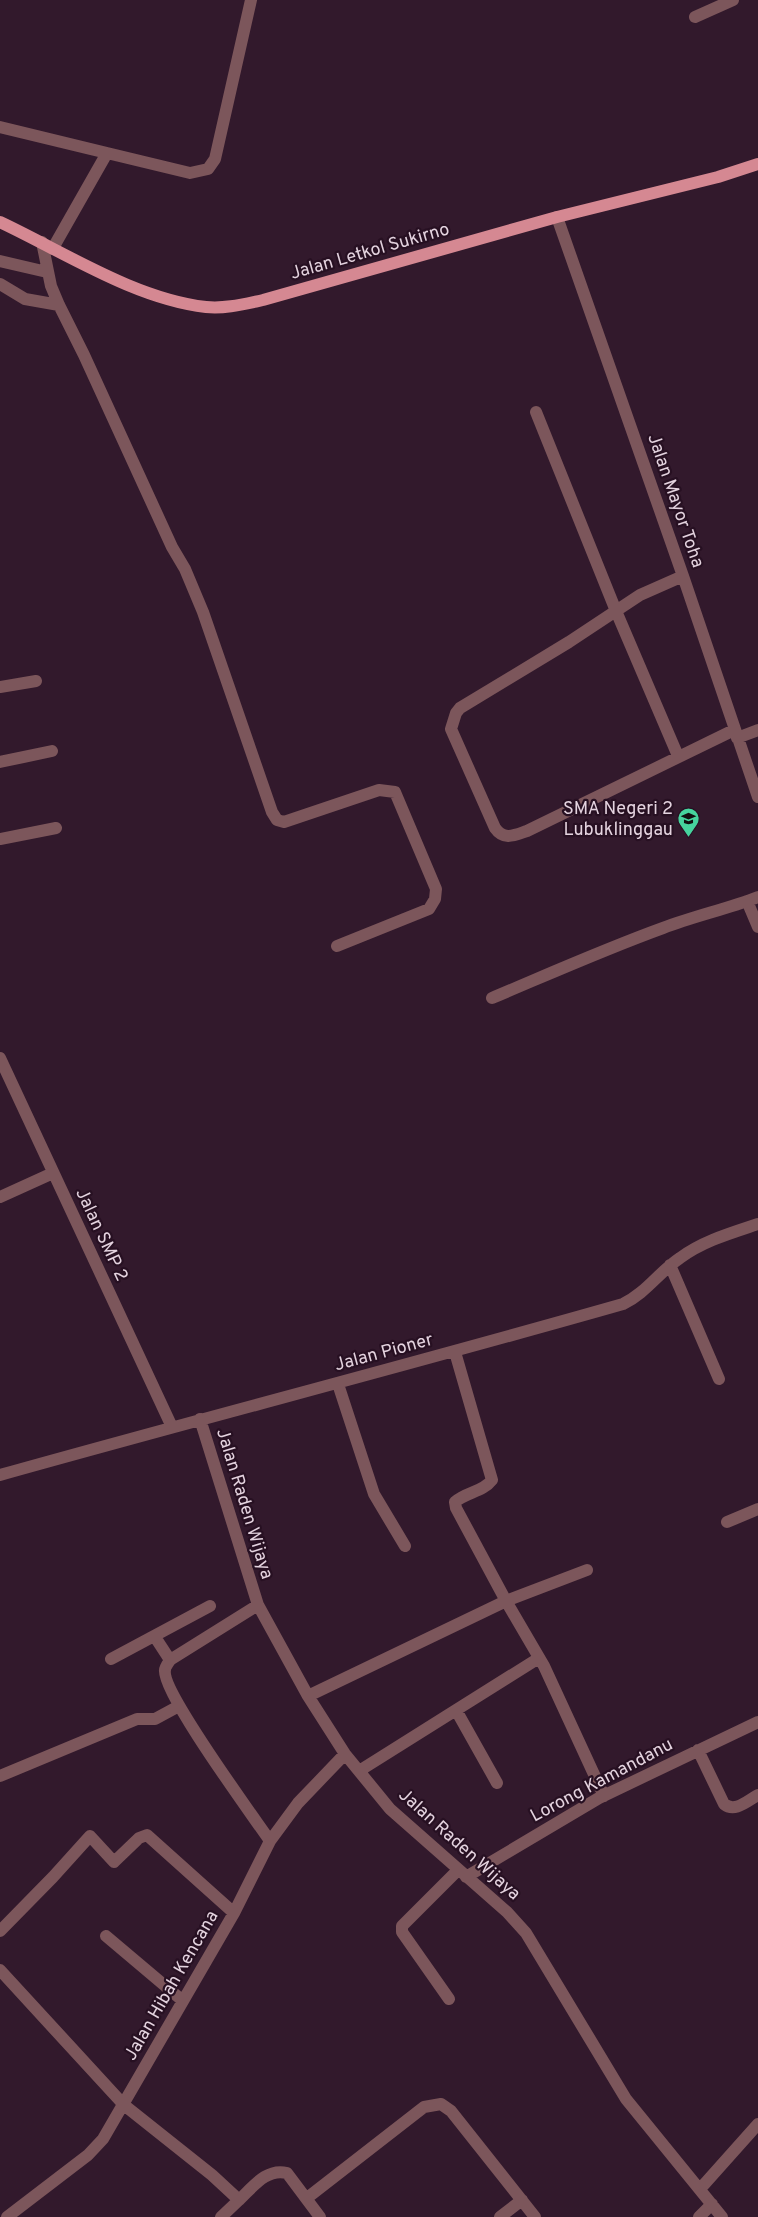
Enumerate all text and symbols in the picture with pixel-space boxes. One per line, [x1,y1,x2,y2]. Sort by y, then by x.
street label: Jalan Letkol Sukirno [288,218,452,286]
street label: Jalan Mayor Toha [641,431,709,571]
place label: SMA Negeri 2 Lubuklinggau [563,798,673,842]
school or university icon: SMA Negeri 2 Lubuklinggau [677,807,701,838]
street label: Jalan SMP 2 [69,1185,133,1285]
street label: Jalan Pioner [332,1329,436,1377]
street label: Jalan Raden Wijaya [210,1426,278,1582]
street label: Lorong Kamandanu [527,1734,677,1828]
street label: Jalan Raden Wijaya [393,1784,525,1906]
street label: Jalan Hibah Kencana [120,1907,224,2065]

